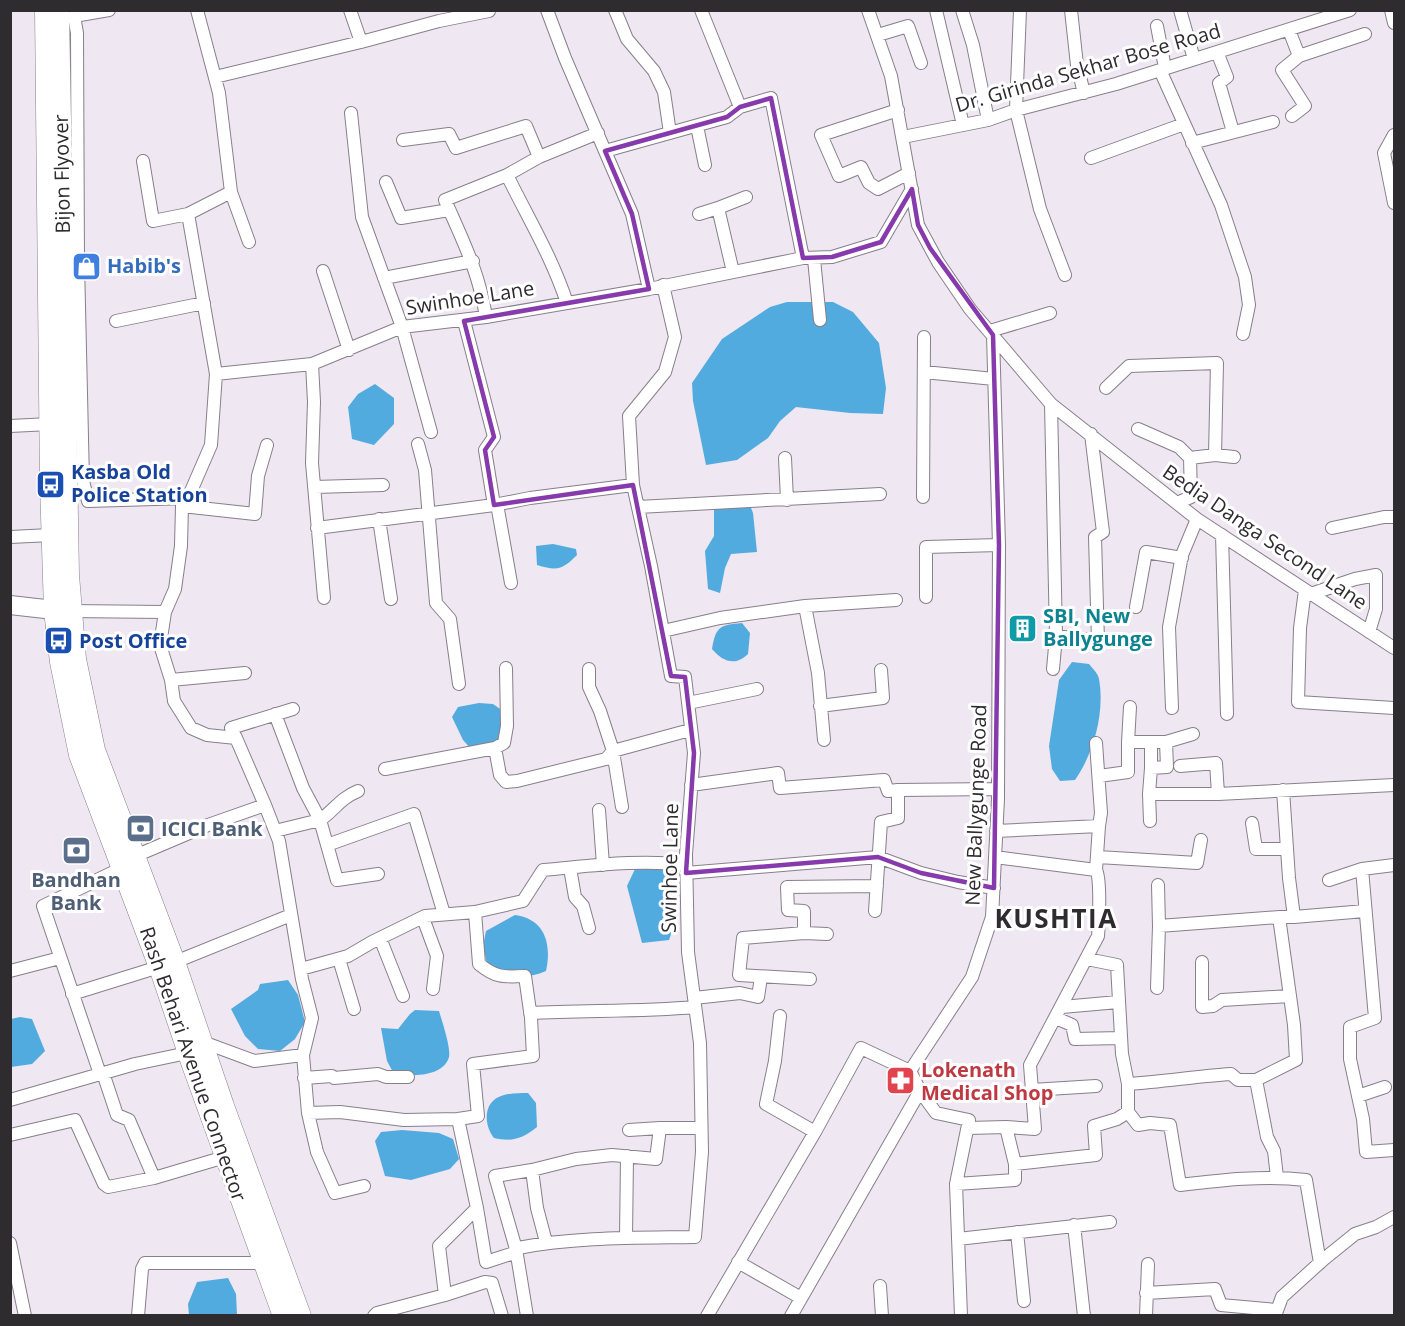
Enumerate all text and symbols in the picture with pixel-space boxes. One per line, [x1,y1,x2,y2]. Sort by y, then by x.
street label: Dr. Girinda Sekhar Bose Road [952,17,1224,118]
street label: Bijon Flyover [47,114,76,234]
shop icon: Habib's [70,250,102,282]
place label: Habib's [107,252,181,279]
street label: Swinhoe Lane [404,274,536,321]
place label: Kasba Old Police Station [71,458,208,508]
street label: Bedia Danga Second Lane [1158,458,1373,615]
bus stop icon: Kasba Old Police Station [34,468,66,500]
place label: SBI, New Ballygunge [1043,602,1153,652]
building icon: SBI, New Ballygunge [1006,612,1038,644]
bus stop icon: Post Office [42,625,74,657]
place label: Post Office [79,627,187,654]
street label: New Ballygunge Road [958,704,993,906]
street label: Swinhoe Lane [655,803,684,933]
bank icon: ICICI Bank [124,813,156,845]
place label: ICICI Bank [161,815,263,842]
bank icon: Bandhan Bank [60,834,92,866]
place label: Bandhan Bank [31,866,121,916]
district label: KUSHTIA [994,900,1118,936]
street label: Rash Behari Avenue Connector [134,923,253,1205]
place label: Lokenath Medical Shop [921,1056,1053,1106]
pharmacy icon: Lokenath Medical Shop [884,1065,916,1097]

